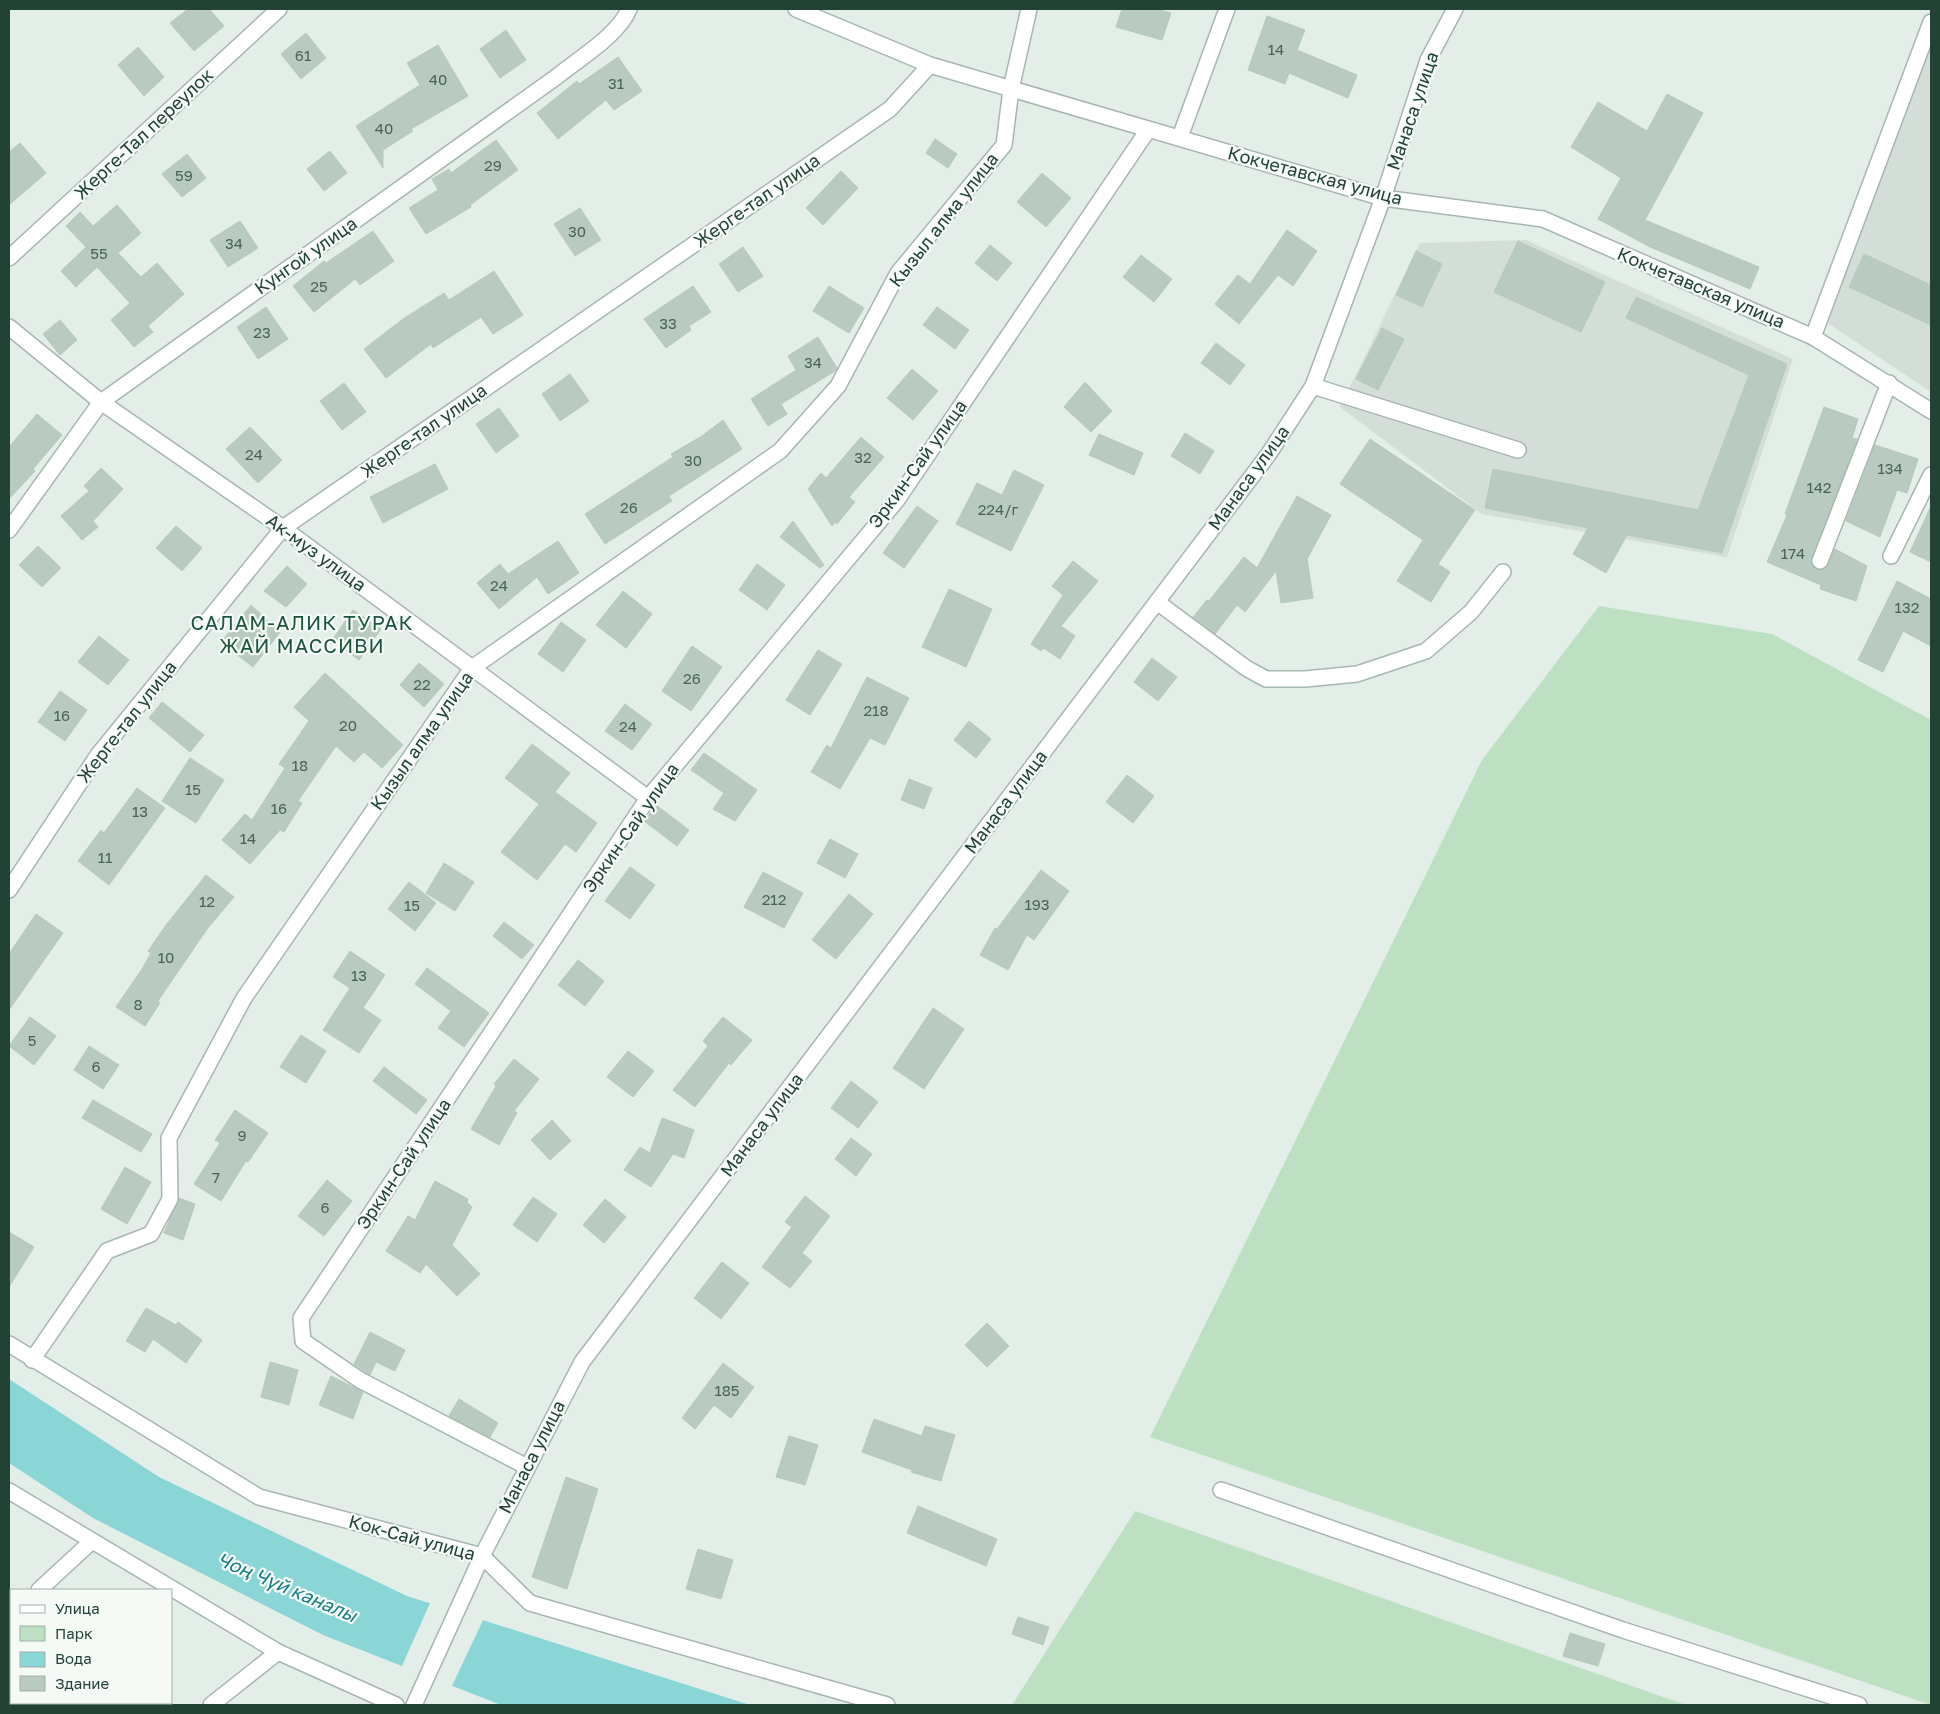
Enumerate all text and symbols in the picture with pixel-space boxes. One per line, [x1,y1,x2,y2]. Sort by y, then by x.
house number: 14 [1268,40,1284,58]
house number: 61 [295,46,311,64]
street label: Манаса улица [1381,48,1443,173]
street label: Жерге-Тал переулок [69,63,217,203]
house number: 40 [429,70,447,88]
house number: 31 [608,74,624,92]
house number: 40 [375,119,393,137]
street label: Кокчетавская улица [1226,141,1405,209]
street label: Кызыл алма улица [884,148,1002,291]
street label: Жерге-тал улица [689,149,824,252]
house number: 29 [484,156,502,174]
house number: 59 [175,166,193,184]
street label: Кунгой улица [250,212,361,299]
house number: 30 [568,222,586,240]
house number: 34 [225,234,243,252]
street label: Кокчетавская улица [1614,242,1788,332]
house number: 55 [90,244,108,262]
house number: 25 [310,277,328,295]
house number: 33 [659,314,677,332]
house number: 23 [253,323,271,341]
house number: 34 [804,353,822,371]
street label: Жерге-тал улица [356,379,491,482]
street label: Эркин-Сай улица [863,395,971,532]
street label: Манаса улица [1203,421,1294,534]
house number: 24 [245,445,263,463]
house number: 32 [854,448,872,466]
house number: 30 [684,451,702,469]
house number: 134 [1877,459,1903,477]
house number: 142 [1806,478,1832,496]
house number: 26 [620,498,638,516]
house number: 224/г [978,500,1018,518]
street label: Ак-муз улица [262,509,371,596]
house number: 174 [1781,544,1805,562]
house number: 24 [490,576,508,594]
house number: 132 [1895,598,1919,616]
district label: САЛАМ-АЛИК ТУРАК ЖАЙ МАССИВИ [190,610,414,657]
street label: Жерге-тал улица [72,656,181,787]
street label: Кызыл алма улица [365,667,477,814]
house number: 26 [683,669,701,687]
house number: 22 [413,675,431,693]
house number: 218 [863,701,889,719]
house number: 16 [54,706,70,724]
house number: 20 [339,716,357,734]
house number: 24 [619,717,637,735]
street label: Манаса улица [959,745,1051,858]
house number: 18 [292,756,308,774]
street label: Эркин-Сай улица [577,758,683,896]
house number: 15 [185,780,201,798]
house number: 16 [271,799,287,817]
house number: 13 [132,802,148,820]
house number: 14 [240,829,256,847]
house number: 11 [98,848,112,866]
house number: 212 [762,890,786,908]
house number: 12 [199,892,215,910]
house number: 193 [1024,895,1050,913]
house number: 15 [404,896,420,914]
house number: 10 [158,948,174,966]
house number: 13 [351,966,367,984]
house number: 8 [133,995,143,1013]
house number: 5 [28,1031,36,1049]
house number: 6 [91,1057,101,1075]
street label: Манаса улица [715,1068,807,1181]
street label: Эркин-Сай улица [351,1094,455,1233]
house number: 9 [237,1126,247,1144]
house number: 7 [212,1168,220,1186]
house number: 6 [320,1198,330,1216]
house number: 185 [714,1381,740,1399]
street label: Манаса улица [493,1396,569,1517]
street label: Кок-Сай улица [347,1510,478,1565]
water label: Чоң Чүй каналы [214,1547,361,1628]
legend [10,1589,172,1704]
text: Улица [55,1599,100,1617]
text: Парк [55,1624,93,1642]
text: Вода [55,1649,92,1667]
text: Здание [55,1674,109,1692]

